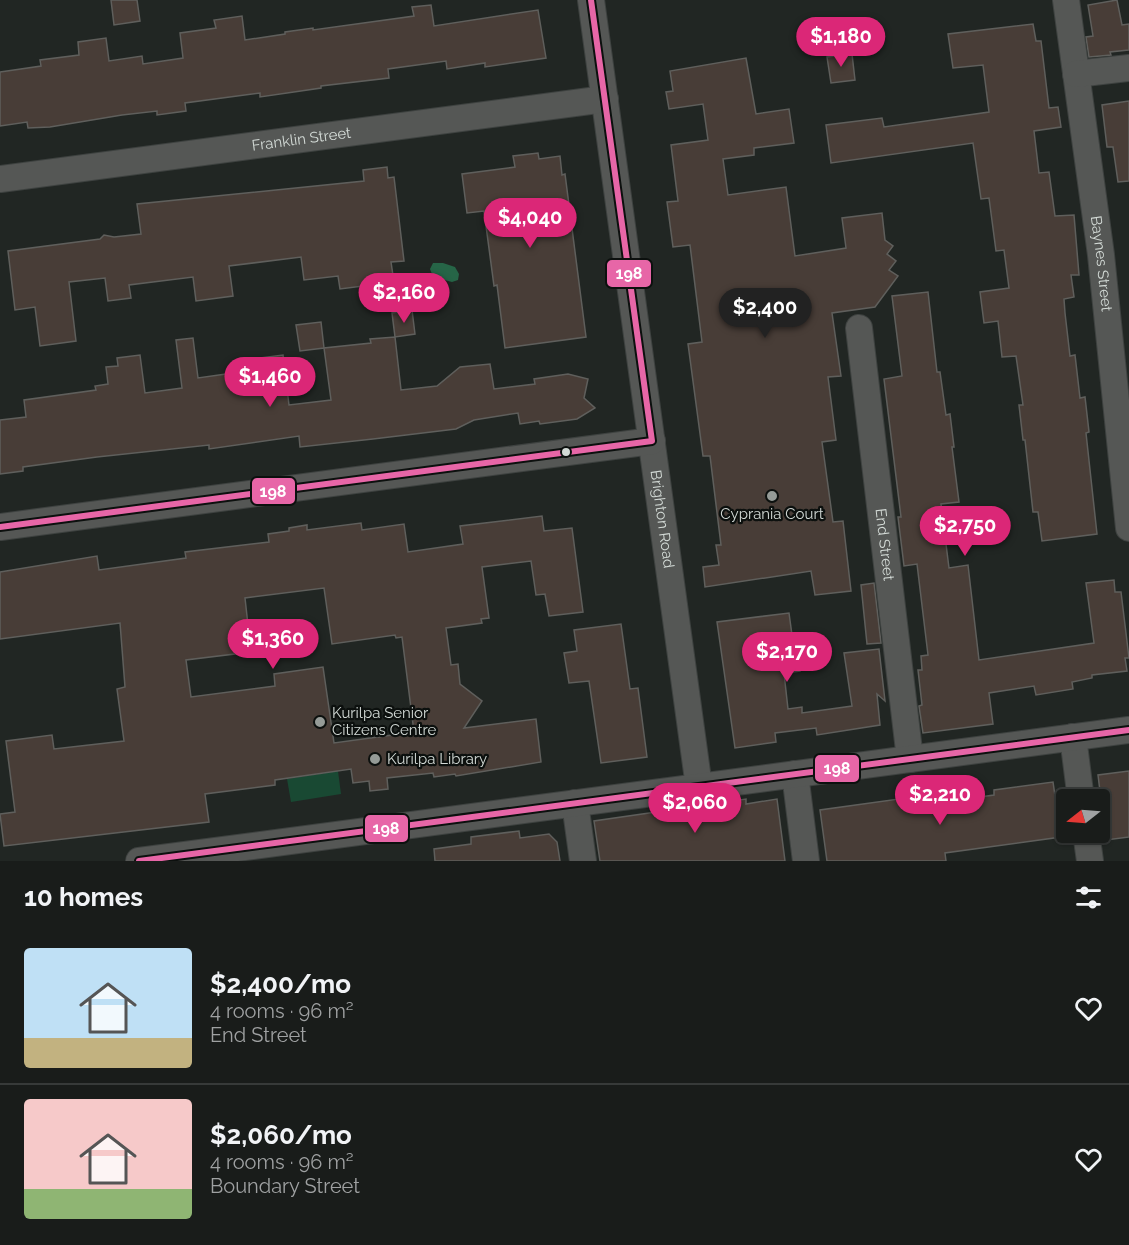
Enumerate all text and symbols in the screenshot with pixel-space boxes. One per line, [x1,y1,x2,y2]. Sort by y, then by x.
pin: $1,180 [792,17,890,68]
text: $1,180 [810,24,872,48]
street label: Franklin Street [251,124,352,155]
pin: $4,040 [481,198,579,249]
text: $4,040 [498,205,562,229]
street label: Baynes Street [1087,215,1116,312]
line badge: 198 [606,259,652,288]
text: 198 [616,264,643,283]
pin: $2,160 [355,273,453,324]
text: $2,160 [373,280,435,304]
pin: $2,400 [716,288,814,339]
text: $2,400 [733,295,797,319]
pin: $1,460 [221,357,319,408]
text: $1,460 [238,364,302,388]
unlabelled marker [560,446,572,458]
street label: Brighton Road [647,469,678,569]
line badge: 198 [251,477,296,505]
text: 198 [260,482,287,501]
marker: Cyprania Court [765,489,779,503]
place label: Cyprania Court [720,505,824,523]
pin: $2,750 [916,506,1014,557]
street label: End Street [871,507,898,582]
text: $2,750 [934,513,996,537]
pin: $1,360 [224,619,322,670]
text: $1,360 [242,626,304,650]
pin: $2,170 [738,632,836,683]
text: $2,170 [756,639,818,663]
place label: Kurilpa Senior Citizens Centre [332,704,437,739]
marker: Kurilpa Senior Citizens Centre [313,715,327,729]
place label: Kurilpa Library [387,750,487,768]
marker: Kurilpa Library [368,752,382,766]
line badge: 198 [814,754,860,783]
text: 198 [824,759,851,778]
pin: $2,210 [891,775,989,826]
text: $2,210 [909,782,971,806]
pin: $2,060 [646,783,744,834]
north arrow [1056,789,1110,843]
map controls [1056,789,1110,843]
text: $2,060 [662,790,728,814]
line badge: 198 [364,814,409,843]
text: 198 [373,819,400,838]
icon: filters [1072,881,1105,914]
text: 10 homes [24,882,143,912]
text: $2,400/mo [210,969,351,999]
icon: home [72,972,144,1044]
icon: heart [1072,992,1105,1025]
text: 4 rooms · 96 m² [210,999,354,1023]
text: End Street [210,1023,307,1047]
text: $2,060/mo [210,1120,352,1150]
icon: home [72,1123,144,1195]
icon: heart [1072,1143,1105,1176]
text: 4 rooms · 96 m² [210,1150,354,1174]
text: Boundary Street [210,1174,360,1198]

